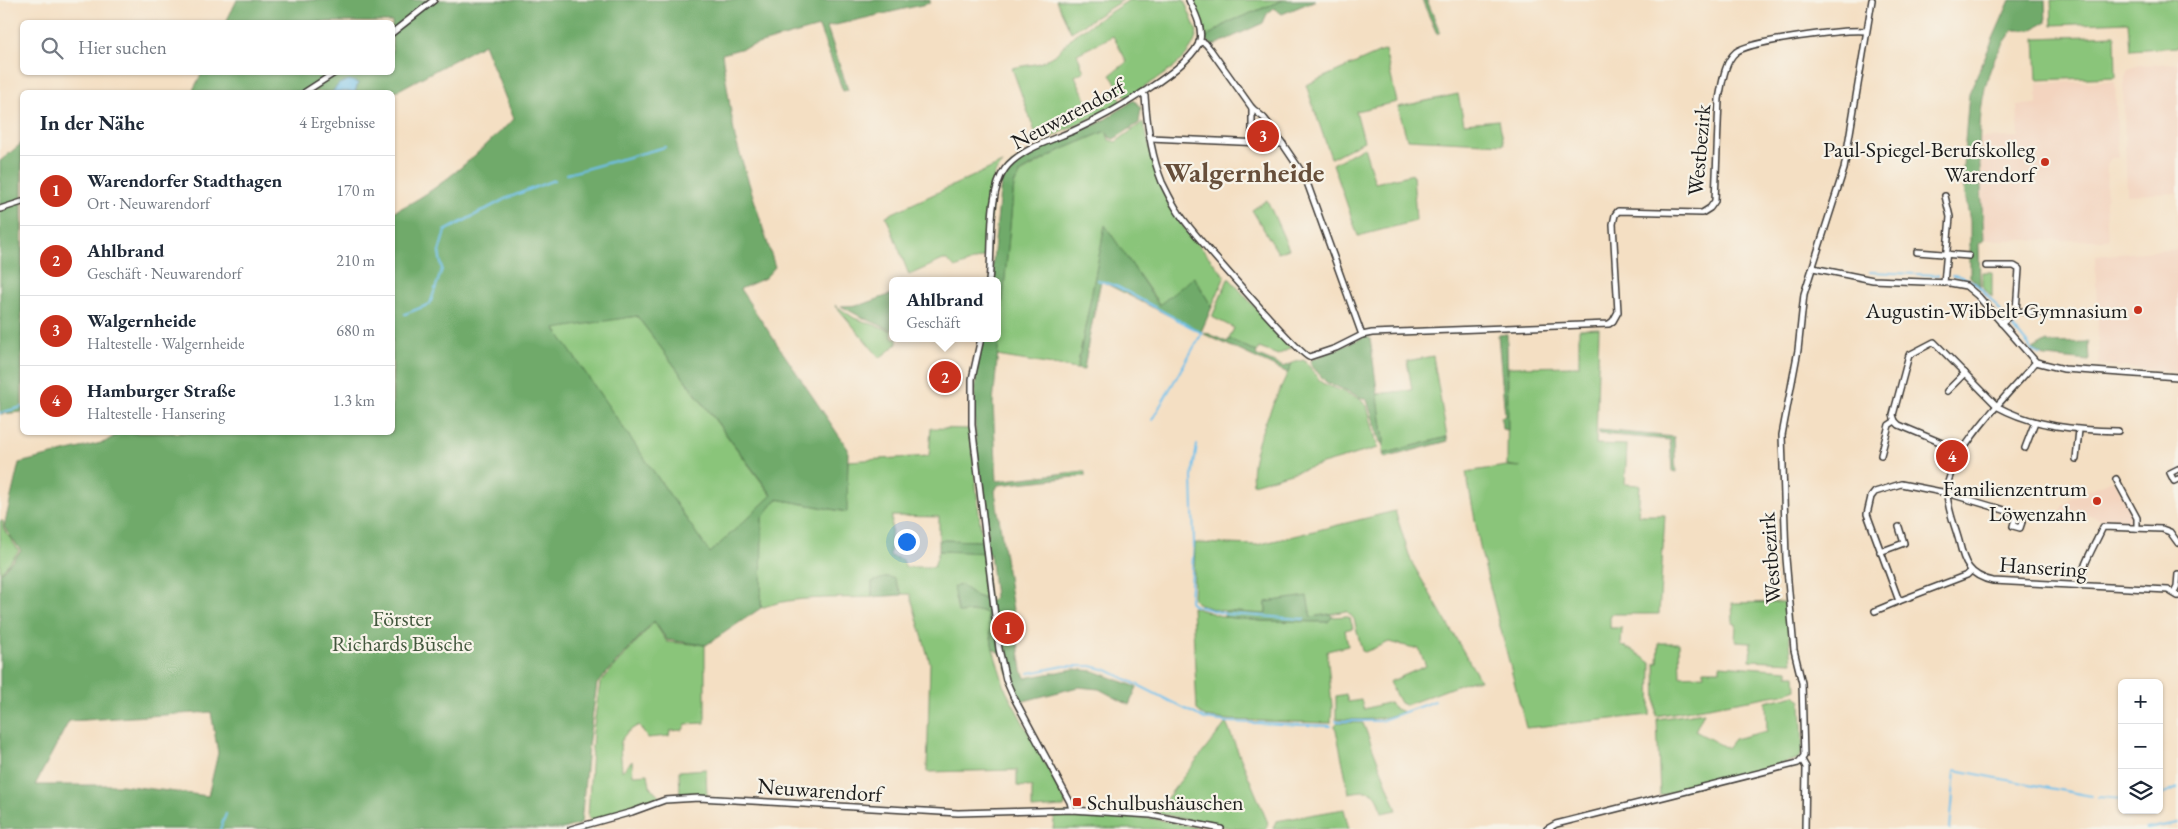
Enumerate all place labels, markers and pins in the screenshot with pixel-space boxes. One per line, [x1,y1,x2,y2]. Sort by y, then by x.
pin: 3 [1247,117,1279,155]
place label: Paul-Spiegel-Berufskolleg Warendorf [1823,135,2038,189]
marker: Paul-Spiegel-Berufskolleg Warendorf [2039,156,2051,168]
place label: Augustin-Wibbelt-Gymnasium [1865,296,2128,325]
marker: Augustin-Wibbelt-Gymnasium [2132,304,2144,316]
pin: 2 [929,358,961,396]
pin: 4 [1936,437,1968,475]
place label: Familienzentrum Löwenzahn [1943,474,2087,528]
marker: Familienzentrum Löwenzahn [2091,495,2103,507]
pin: 1 [992,609,1024,647]
place label: Schulbushäuschen [1087,788,1244,817]
marker: Schulbushäuschen [1071,796,1083,808]

